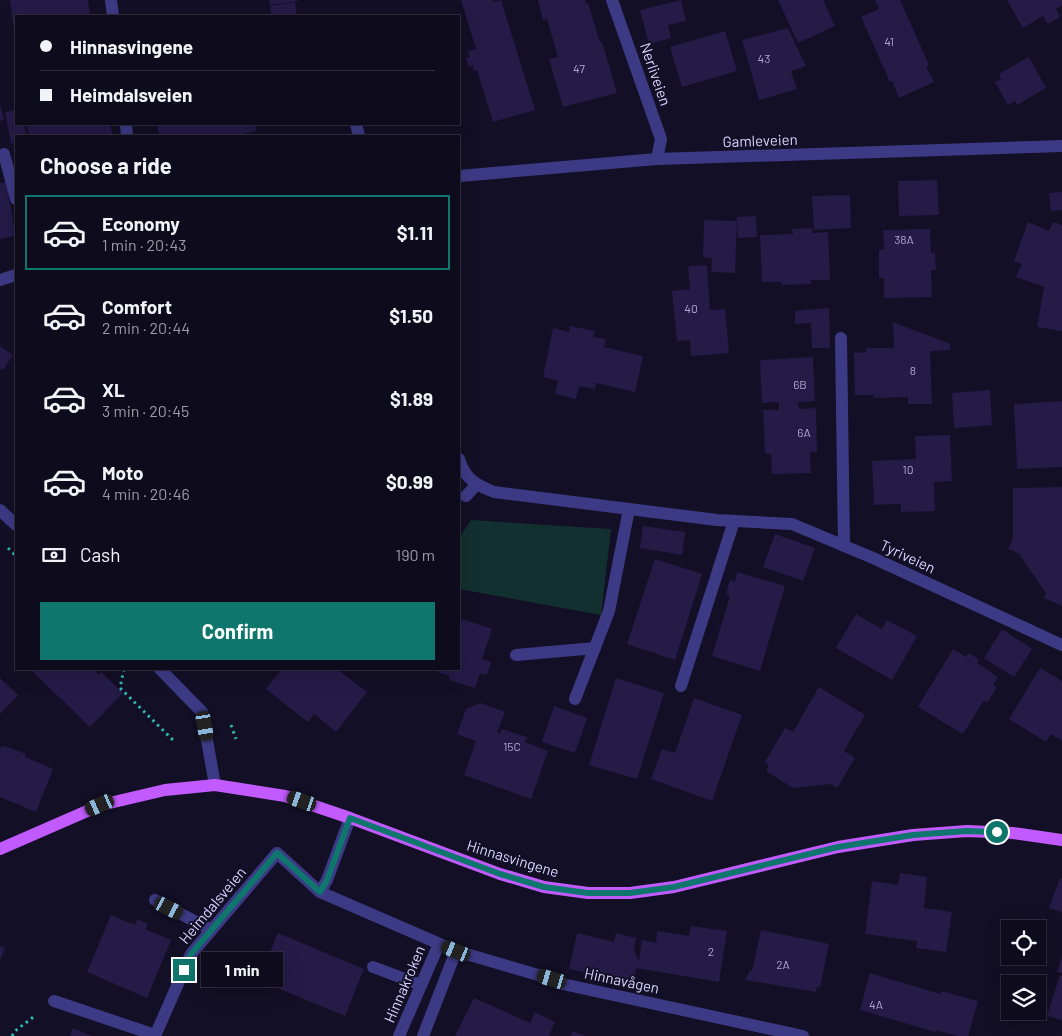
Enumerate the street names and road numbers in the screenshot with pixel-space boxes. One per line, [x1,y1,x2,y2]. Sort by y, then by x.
street label: Nerliveien [637,40,675,108]
street label: Gamleveien [722,130,798,150]
street label: Tyriveien [877,535,939,577]
street label: Hinnasvingene [465,835,561,881]
street label: Heimdalsveien [175,863,249,947]
street label: Hinnakroken [380,943,428,1025]
street label: Hinnavågen [583,963,661,997]

